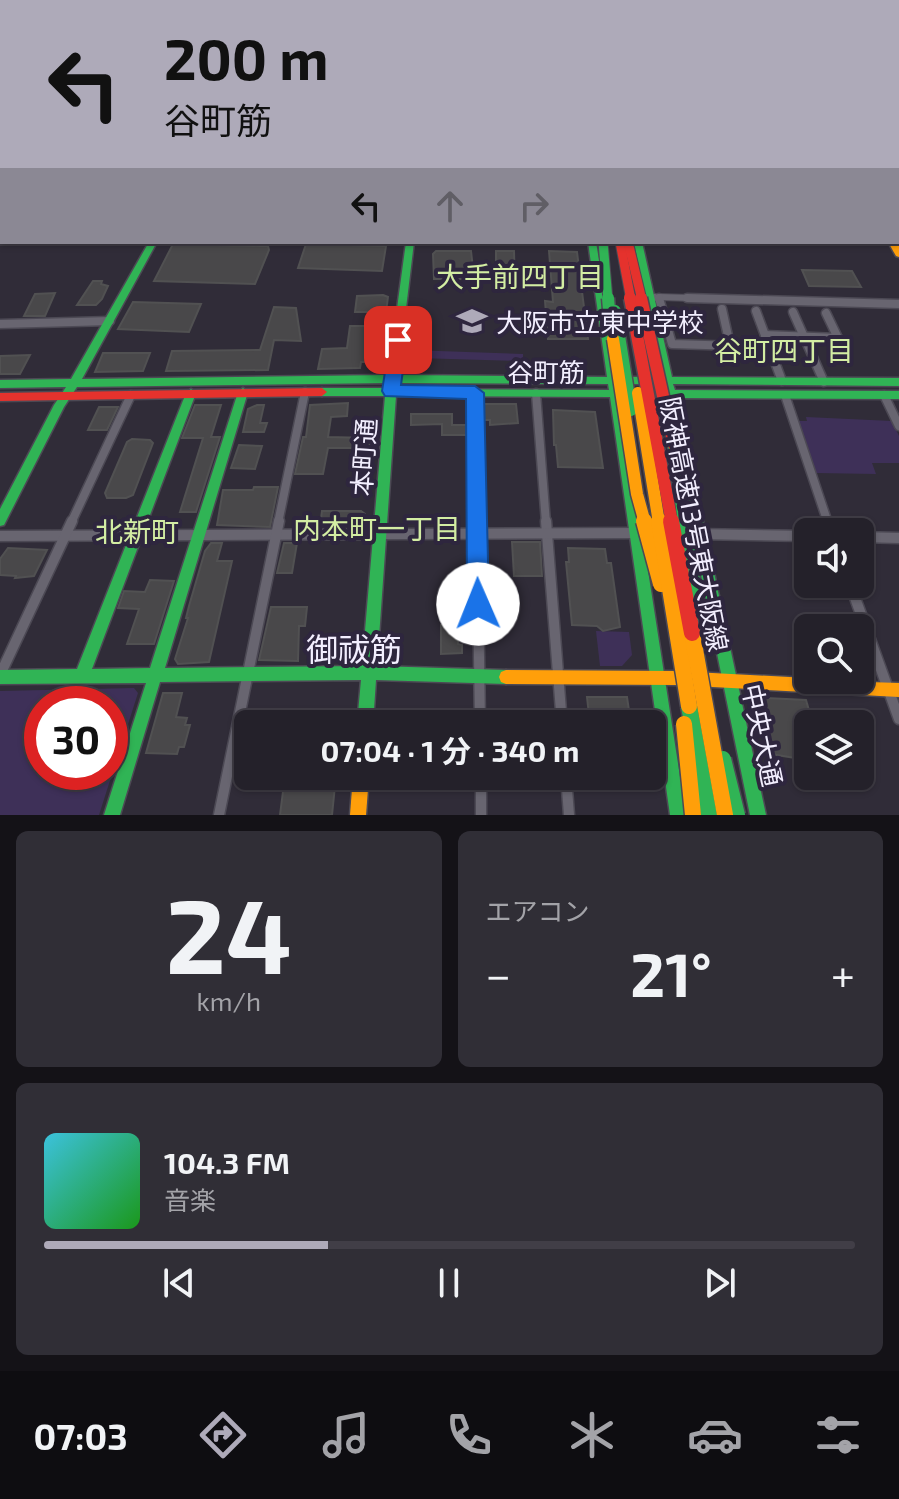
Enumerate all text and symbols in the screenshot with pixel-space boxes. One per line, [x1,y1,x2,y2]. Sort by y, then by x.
text: 200 m [164,24,329,91]
icon: left [32,32,136,136]
text: 谷町筋 [164,98,272,141]
icon: left [344,184,388,228]
icon: ahead [428,184,472,228]
icon: right [512,184,556,228]
district label: 大手前四丁目 [436,259,604,293]
school or university icon: 大阪市立東中学校 [455,304,489,338]
pin [364,306,432,374]
place label: 大阪市立東中学校 [496,306,704,337]
icon: arrive [376,318,420,362]
district label: 谷町四丁目 [714,333,854,367]
street label: 谷町筋 [507,356,585,387]
street label: 阪神高速13号東大阪線 [655,394,735,654]
street label: 本町通 [345,417,381,497]
district label: 内本町一丁目 [293,511,461,545]
district label: 北新町 [95,514,179,548]
map controls [794,518,874,790]
button: sound [794,518,874,598]
position arrow [436,562,520,646]
button: search [794,614,874,694]
street label: 御祓筋 [306,629,402,667]
street label: 中央大通 [737,681,789,789]
speed limit sign: 30 [24,686,128,790]
button: layers [794,710,874,790]
text: 07:04 · 1 分 · 340 m [321,732,579,768]
text: 24 [165,870,292,995]
text: エアコン [486,895,590,926]
text: 21° [630,937,712,1009]
text: − [486,947,511,1000]
text: + [831,947,855,1000]
text: km/h [196,985,261,1016]
text: 104.3 FM [164,1144,290,1180]
text: 音楽 [164,1184,216,1215]
icon: previous [157,1261,201,1305]
icon: pause [427,1261,471,1305]
icon: next [698,1261,742,1305]
icon: directions [195,1407,251,1463]
icon: music [318,1407,374,1463]
icon: phone [441,1407,497,1463]
icon: climate [564,1407,620,1463]
icon: car [687,1407,743,1463]
icon: filters [810,1407,866,1463]
text: 07:03 [33,1414,128,1457]

